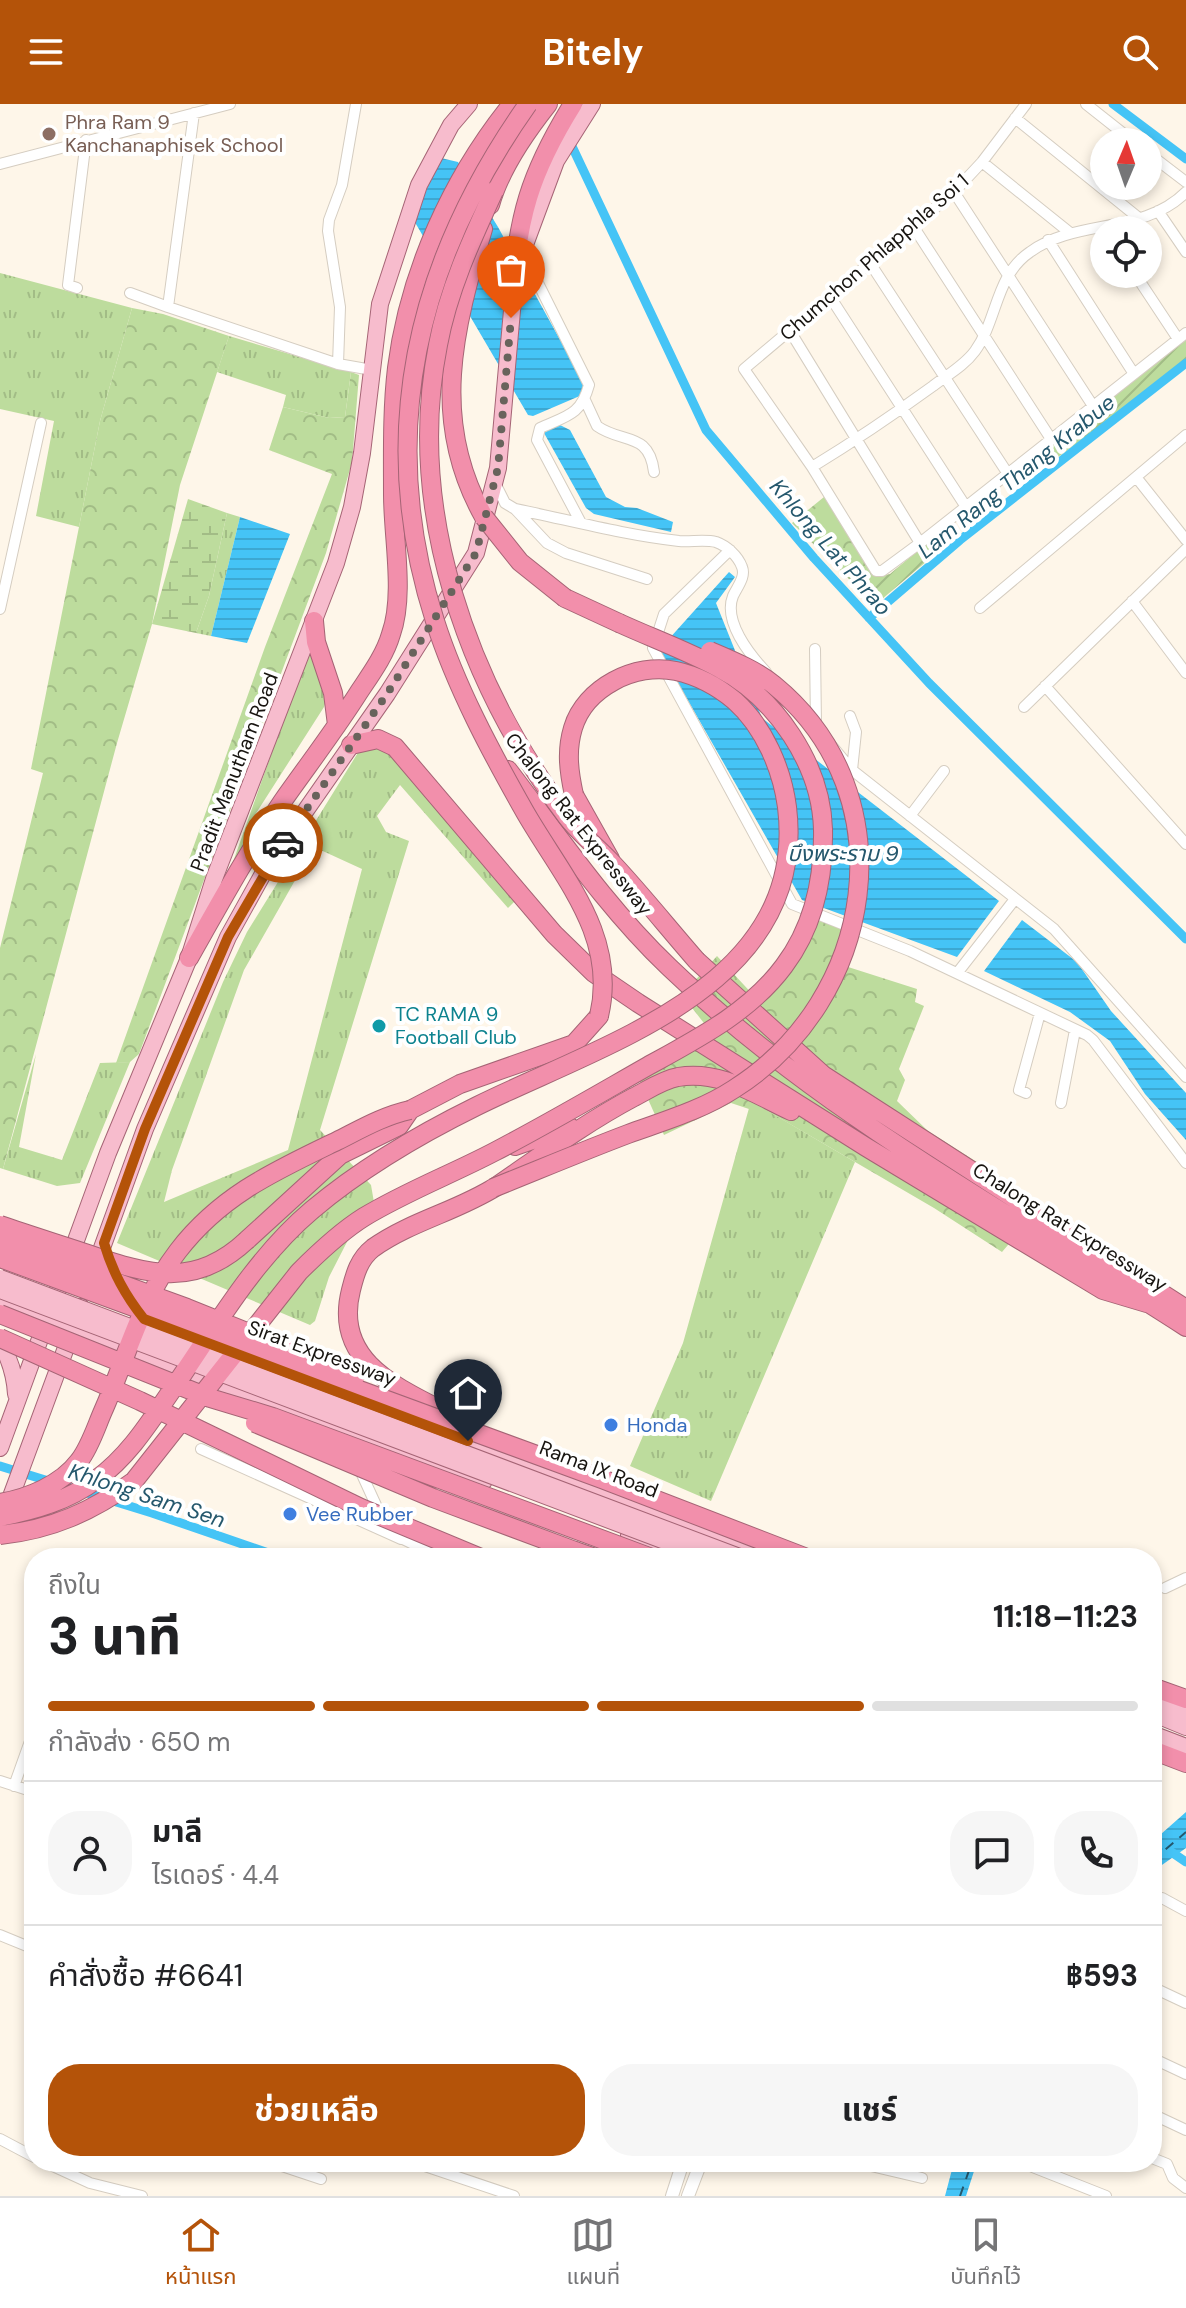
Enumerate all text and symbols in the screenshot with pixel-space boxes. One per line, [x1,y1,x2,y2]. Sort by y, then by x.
text: Bitely [543,29,644,76]
icon: menu [24,30,68,74]
icon: search [1118,30,1162,74]
place label: Phra Ram 9 Kanchanaphisek School [65,109,283,158]
marker: Phra Ram 9 Kanchanaphisek School [40,125,58,143]
north arrow [1090,128,1162,200]
map controls [1090,128,1162,288]
street label: Chumchon Phlapphla Soi 1 [774,168,974,346]
button: locate [1090,216,1162,288]
pin [477,236,545,318]
icon: bag [489,248,533,292]
water label: Lam Rang Thang Krabue [912,388,1121,565]
water label: Khlong Lat Phrao [763,473,898,622]
street label: Pradit Manutham Road [184,669,284,875]
street label: Chalong Rat Expressway [500,727,658,921]
courier [243,803,323,883]
icon: car [261,821,305,865]
water label: บึงพระราม 9 [787,839,899,868]
place label: TC RAMA 9 Football Club [395,1001,517,1050]
marker: TC RAMA 9 Football Club [370,1017,388,1035]
street label: Chalong Rat Expressway [968,1156,1172,1298]
street label: Sirat Expressway [244,1314,400,1392]
pin [434,1359,502,1441]
icon: home [446,1371,490,1415]
place label: Honda [627,1412,687,1438]
marker: Honda [602,1416,620,1434]
street label: Rama IX Road [536,1434,662,1504]
water label: Khlong Sam Sen [65,1456,229,1534]
place label: Vee Rubber [306,1501,413,1527]
marker: Vee Rubber [281,1505,299,1523]
text: ถึงใน [48,1568,101,1602]
text: 11:18–11:23 [993,1597,1138,1636]
text: 3 นาที [48,1602,181,1670]
text: กำลังส่ง · 650 m [48,1725,230,1759]
button: person [48,1811,132,1895]
button: chat [950,1811,1034,1895]
button: phone [1054,1811,1138,1895]
text: มาลี [152,1812,202,1851]
text: ไรเดอร์ · 4.4 [152,1858,279,1892]
text: คำสั่งซื้อ #6641 [48,1956,243,1995]
text: ฿593 [1066,1956,1138,1995]
button: ช่วยเหลือ [48,2064,585,2156]
button: แชร์ [601,2064,1138,2156]
tab: หน้าแรก [165,2213,237,2294]
tab: แผนที่ [567,2213,620,2294]
tab: บันทึกไว้ [950,2213,1021,2294]

